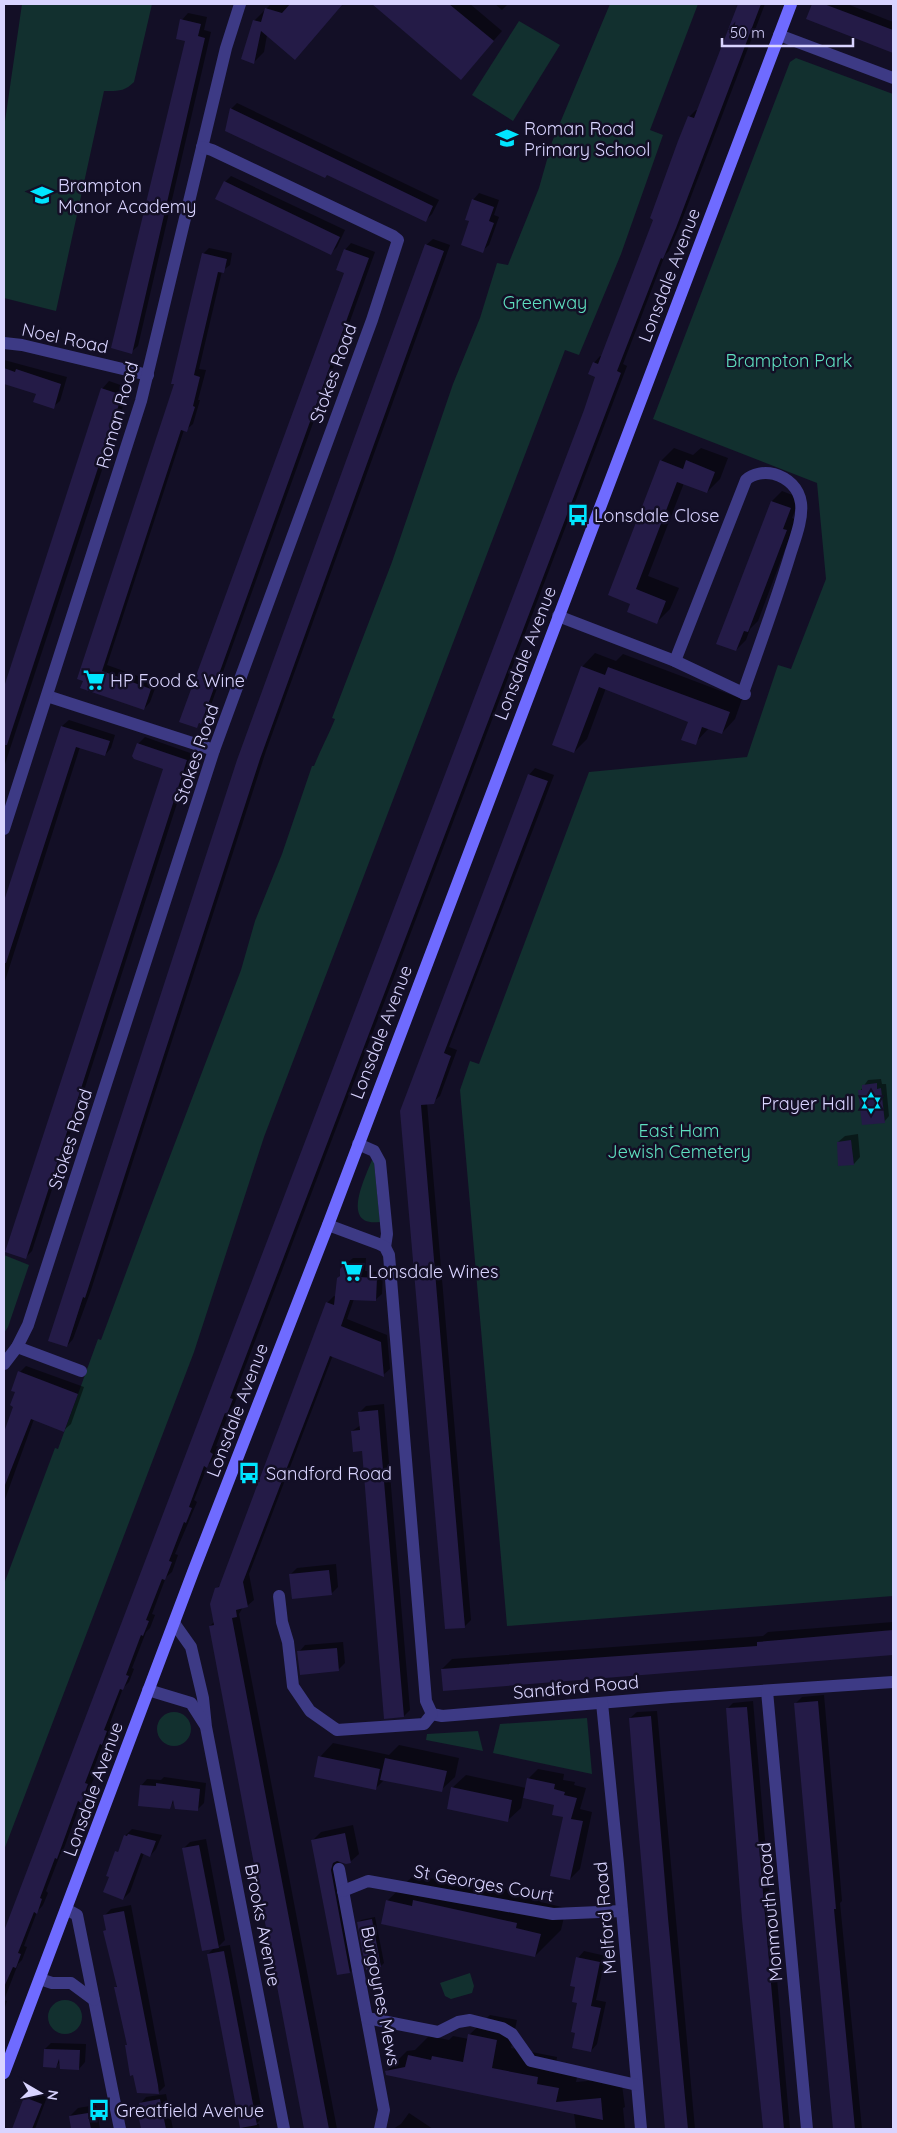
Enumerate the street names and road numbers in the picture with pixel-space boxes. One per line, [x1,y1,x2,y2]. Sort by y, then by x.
street label: Lonsdale Avenue [633,205,705,345]
street label: Noel Road [20,318,110,358]
street label: Stokes Road [304,320,362,426]
street label: Roman Road [91,359,143,471]
street label: Lonsdale Avenue [489,583,561,723]
street label: Stokes Road [168,701,224,807]
street label: Lonsdale Avenue [345,962,417,1102]
street label: Stokes Road [43,1086,97,1192]
street label: Lonsdale Avenue [201,1340,273,1480]
street label: Sandford Road [512,1670,640,1704]
street label: Lonsdale Avenue [58,1718,128,1860]
street label: Monmouth Road [752,1841,788,1983]
street label: St Georges Court [412,1859,556,1907]
street label: Melford Road [589,1861,621,1975]
street label: Brooks Avenue [240,1862,286,1988]
street label: Burgoynes Mews [356,1924,406,2068]

